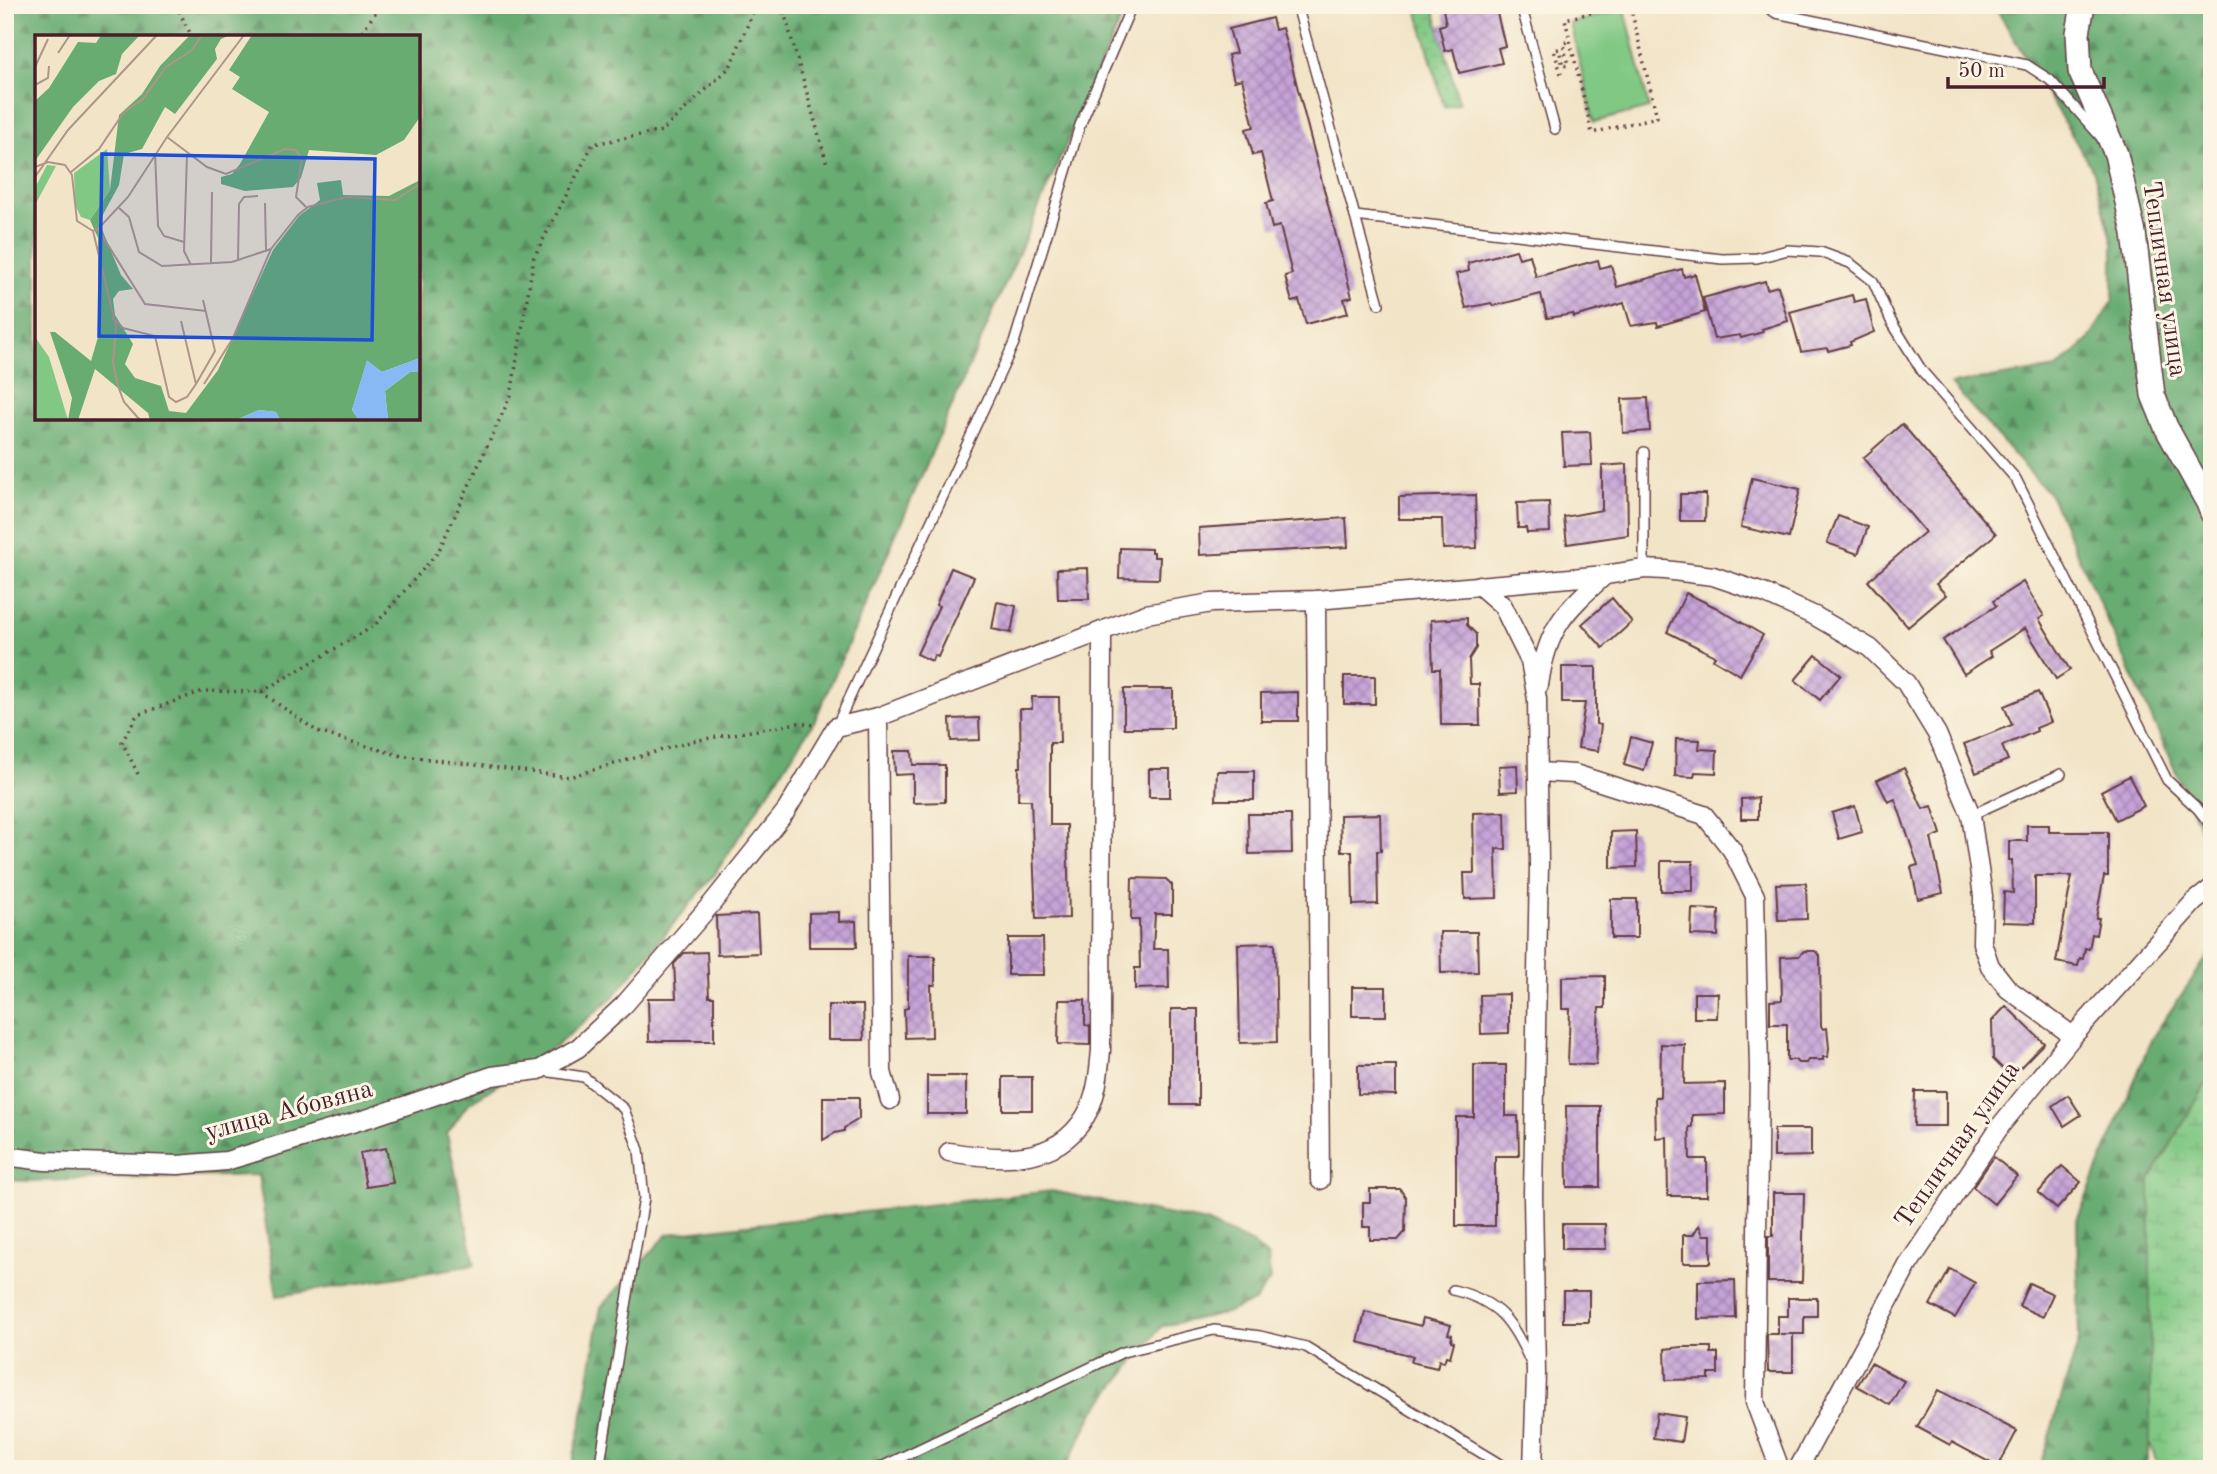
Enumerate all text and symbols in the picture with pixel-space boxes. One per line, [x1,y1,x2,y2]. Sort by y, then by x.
inset map [35,35,420,420]
scale bar [1948,46,2103,90]
text: 50 m [1958,61,2005,82]
street label: Тепличная улица [2137,179,2191,379]
street label: Тепличная улица [1891,1057,2025,1233]
street label: улица Абовяна [202,1076,376,1146]

